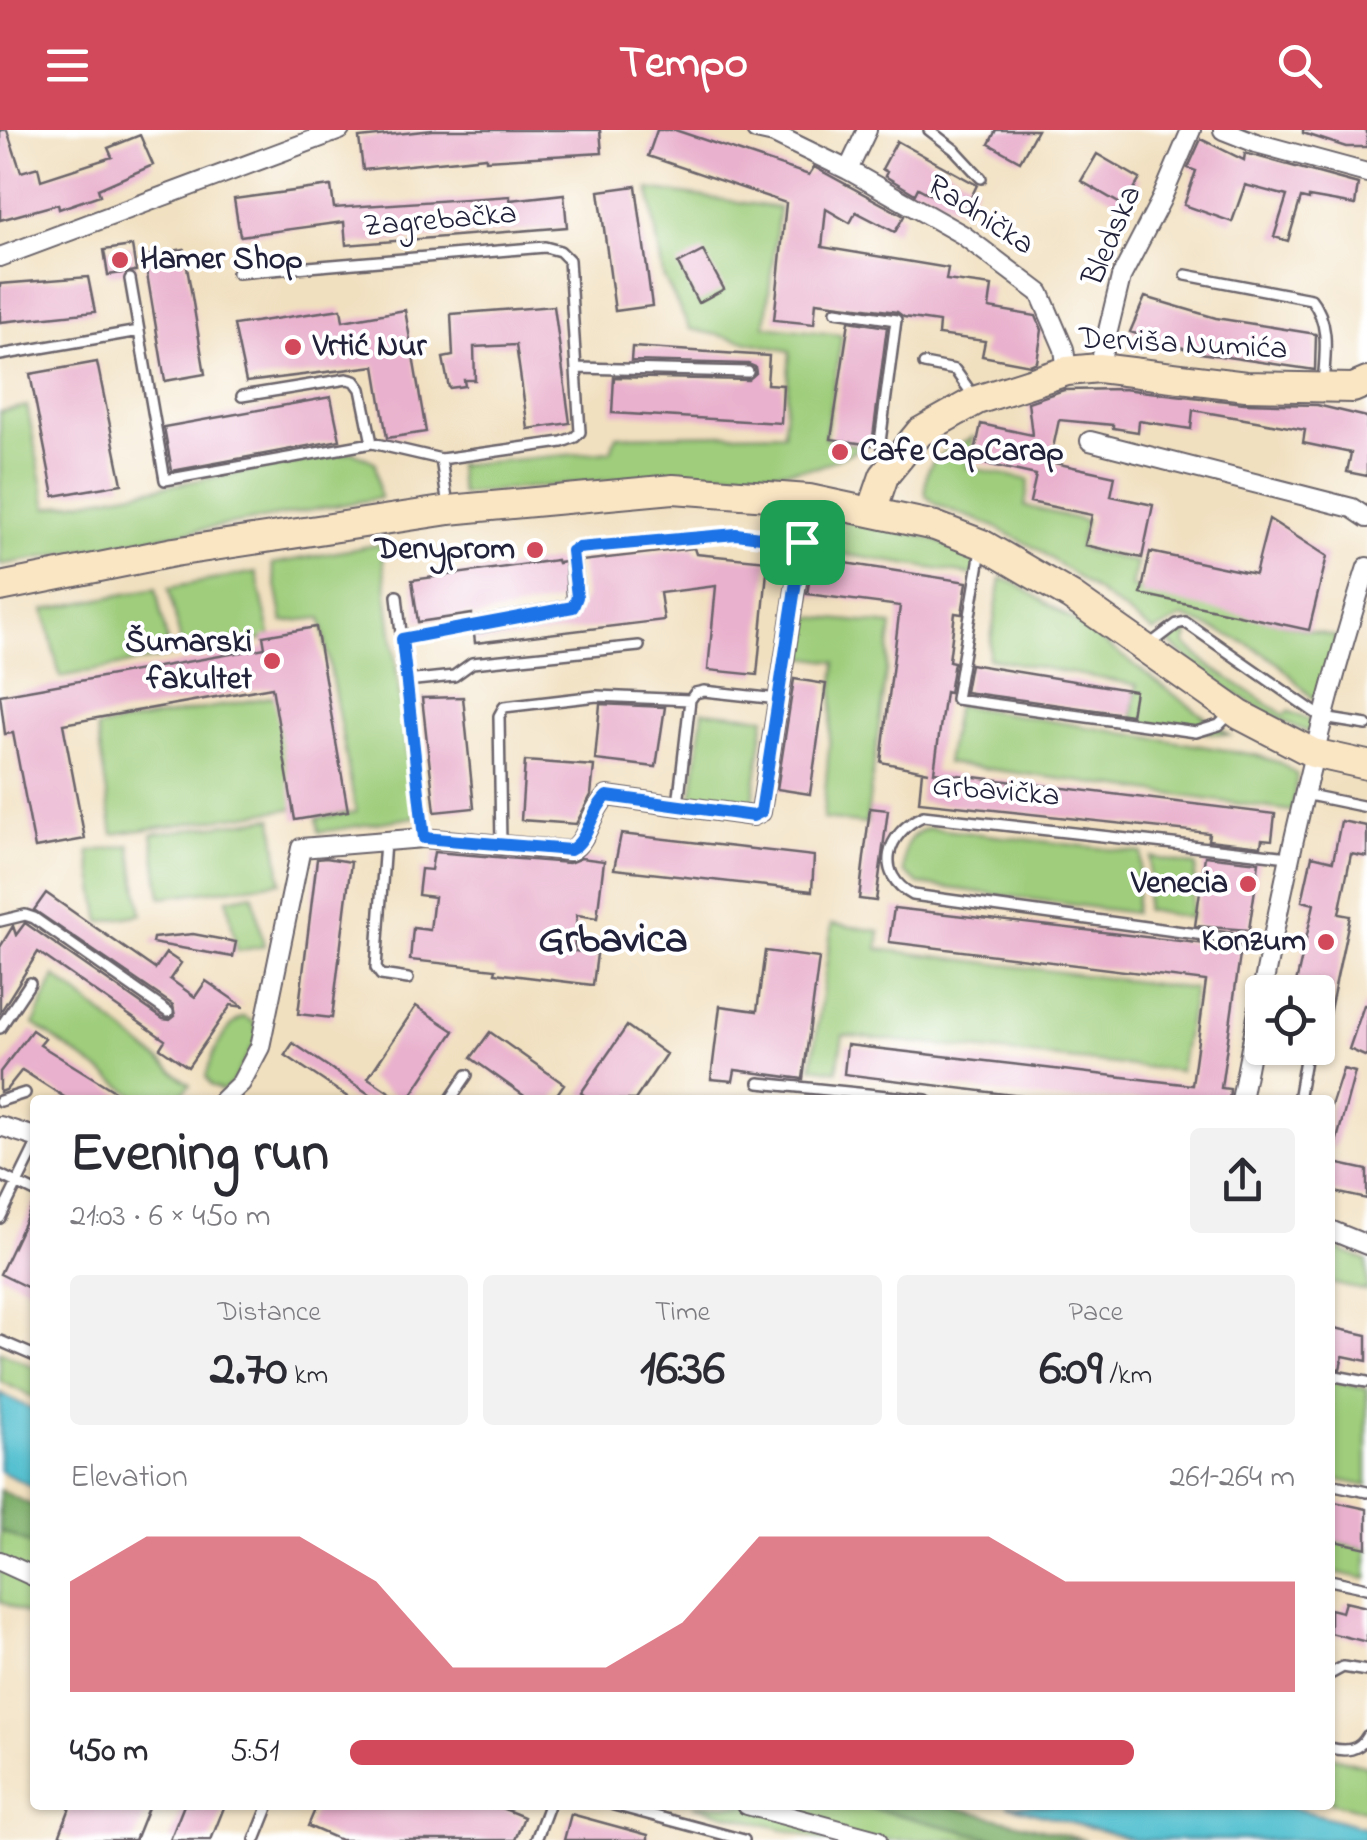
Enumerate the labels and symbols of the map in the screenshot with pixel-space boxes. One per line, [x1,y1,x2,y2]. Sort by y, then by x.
street label: Radnička [917,164,1043,268]
street label: Bledska [1070,179,1155,294]
street label: Zagrebačka [361,191,519,251]
place label: Hamer Shop [140,237,303,284]
marker: Hamer Shop [109,249,131,271]
street label: Derviša Numića [1076,316,1289,374]
place label: Vrtić Nur [312,324,427,371]
marker: Vrtić Nur [282,336,304,358]
place label: Cafe CapCarap [860,429,1064,476]
marker: Cafe CapCarap [829,441,851,463]
pin [760,500,845,585]
place label: Denyprom [373,527,515,575]
marker: Denyprom [524,539,546,561]
place label: Šumarski fakultet [125,620,252,704]
marker: Šumarski fakultet [261,650,283,672]
street label: Grbavička [930,763,1062,821]
place label: Venecia [1130,861,1228,908]
marker: Venecia [1237,873,1259,895]
district label: Grbavica [538,910,688,971]
place label: Konzum [1202,919,1306,966]
marker: Konzum [1315,931,1337,953]

